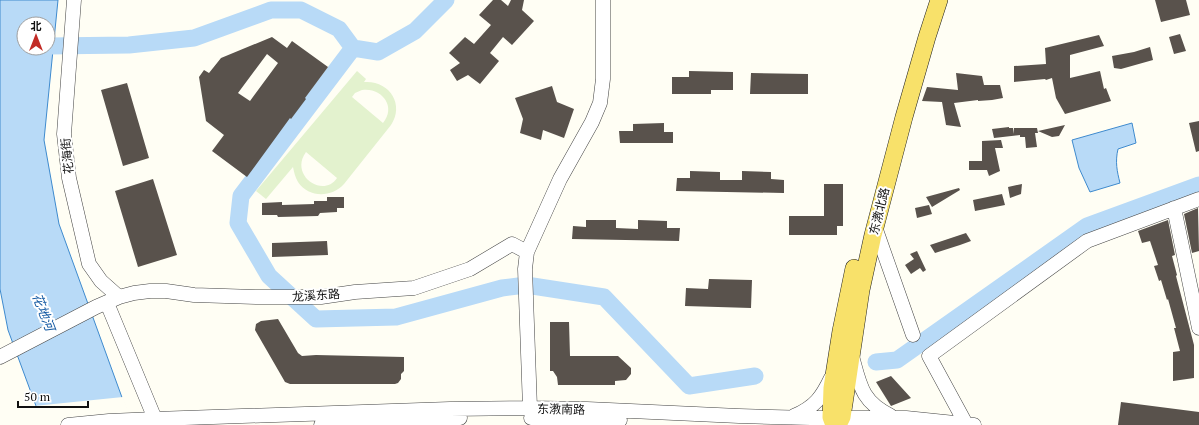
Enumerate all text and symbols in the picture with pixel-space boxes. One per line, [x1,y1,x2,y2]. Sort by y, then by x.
north arrow [16,16,56,56]
text: 北 [31,19,42,33]
street label: 花海街 [58,137,76,175]
street label: 东漖北路 [866,186,892,236]
street label: 龙溪东路 [292,286,340,304]
water label: 花地河 [29,291,60,336]
scale bar [18,383,88,409]
text: 50 m [24,389,51,404]
street label: 东漖南路 [537,401,585,417]

